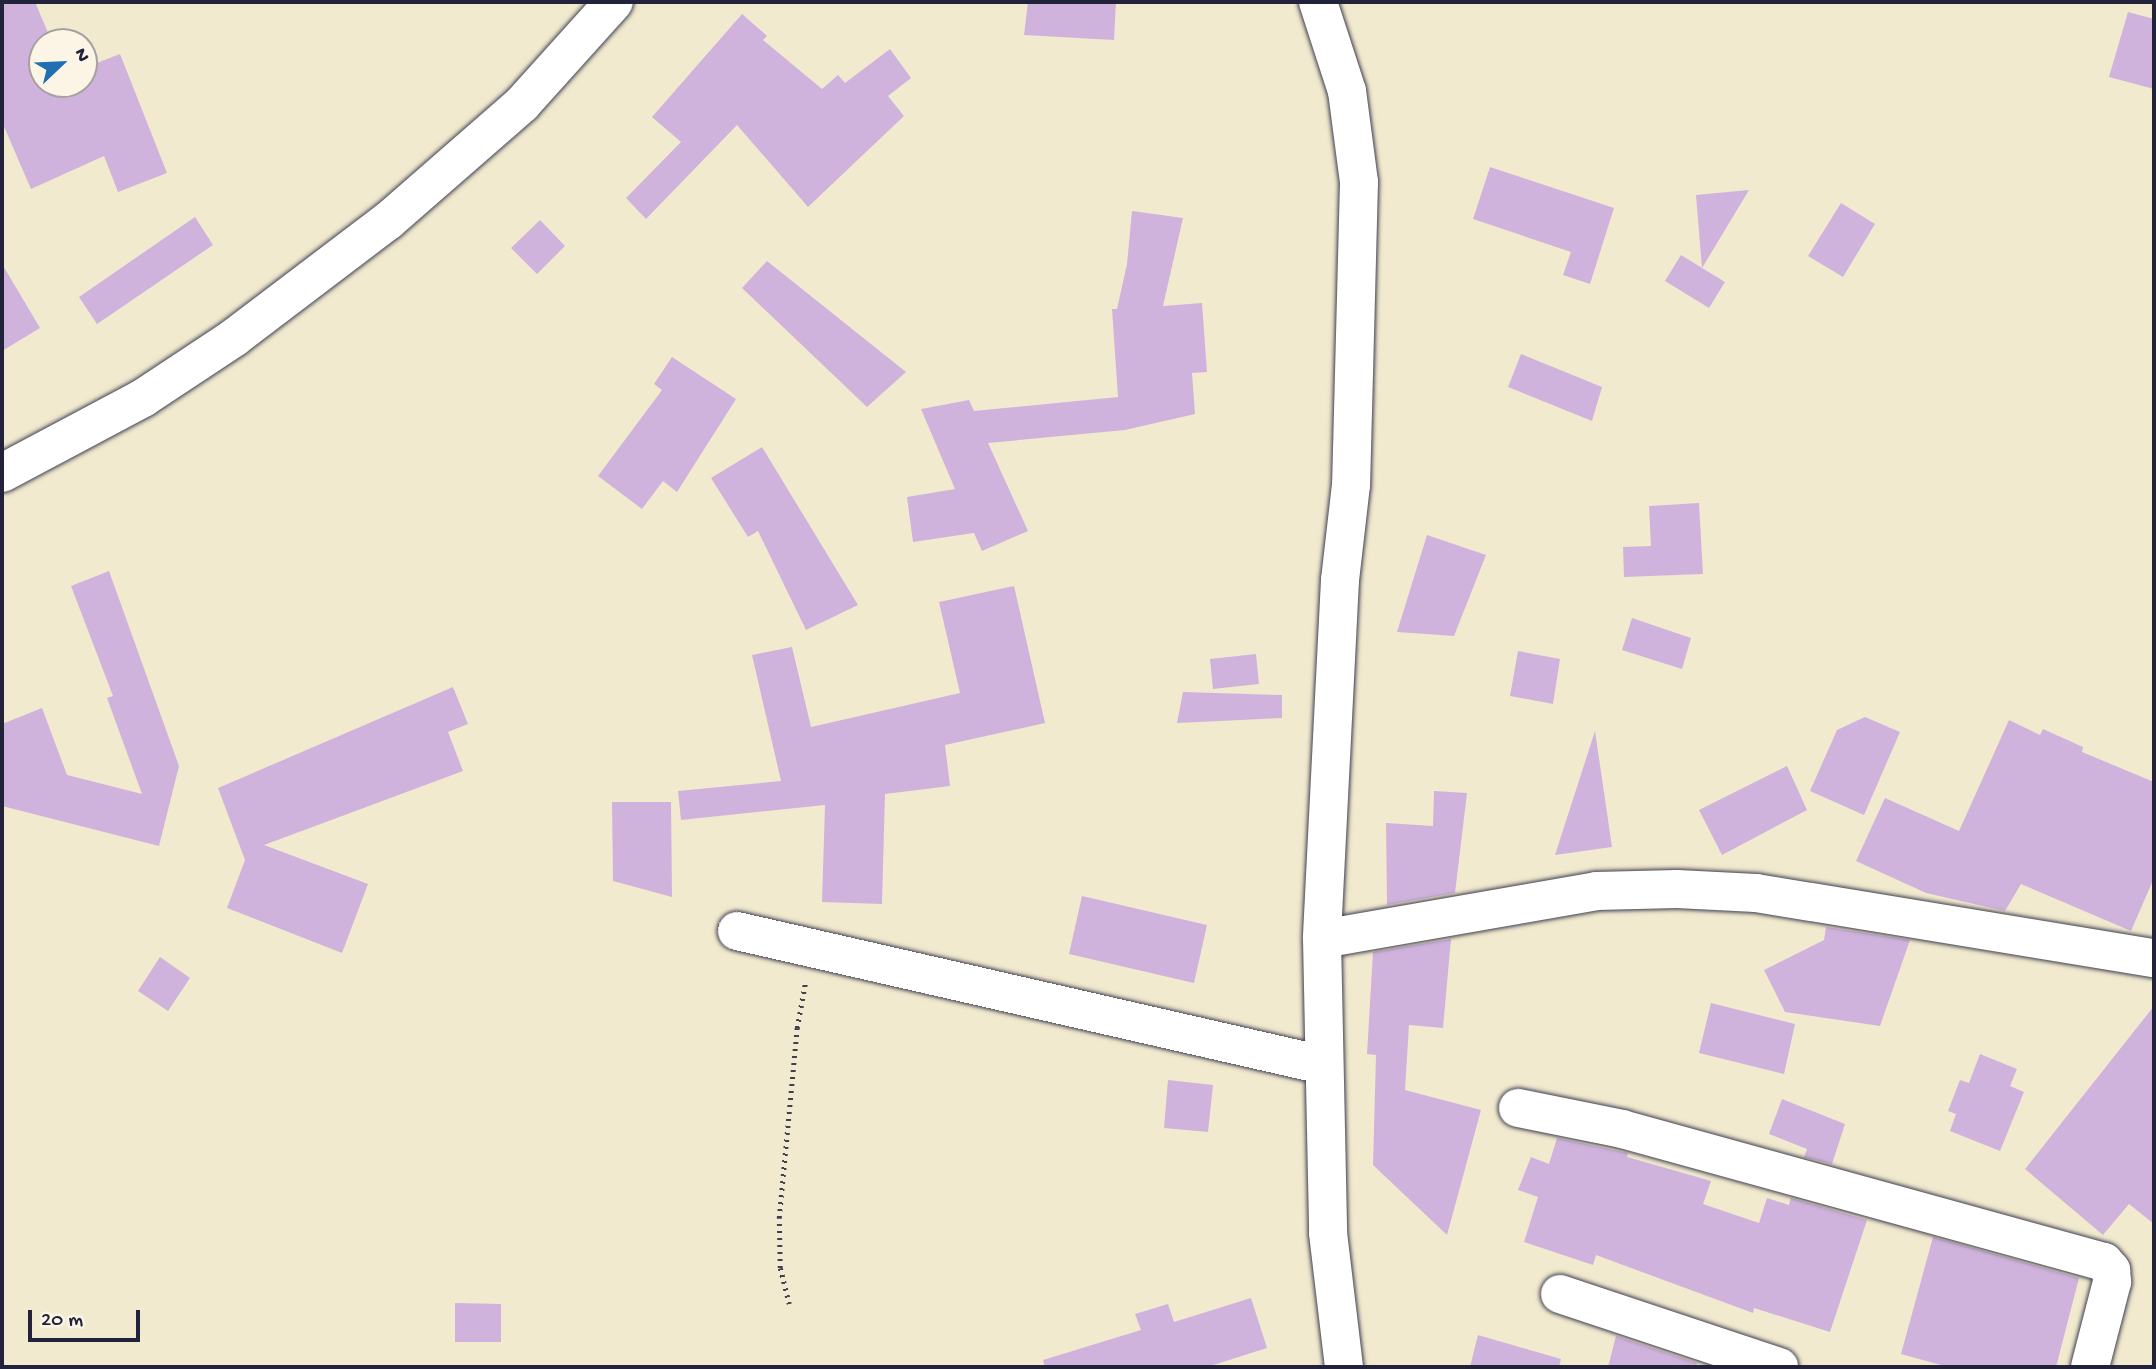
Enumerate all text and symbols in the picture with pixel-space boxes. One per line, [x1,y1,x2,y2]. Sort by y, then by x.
north arrow [28,28,98,98]
text: N [68,45,94,66]
scale bar [32,1296,144,1340]
text: 20 m [41,1309,83,1334]

